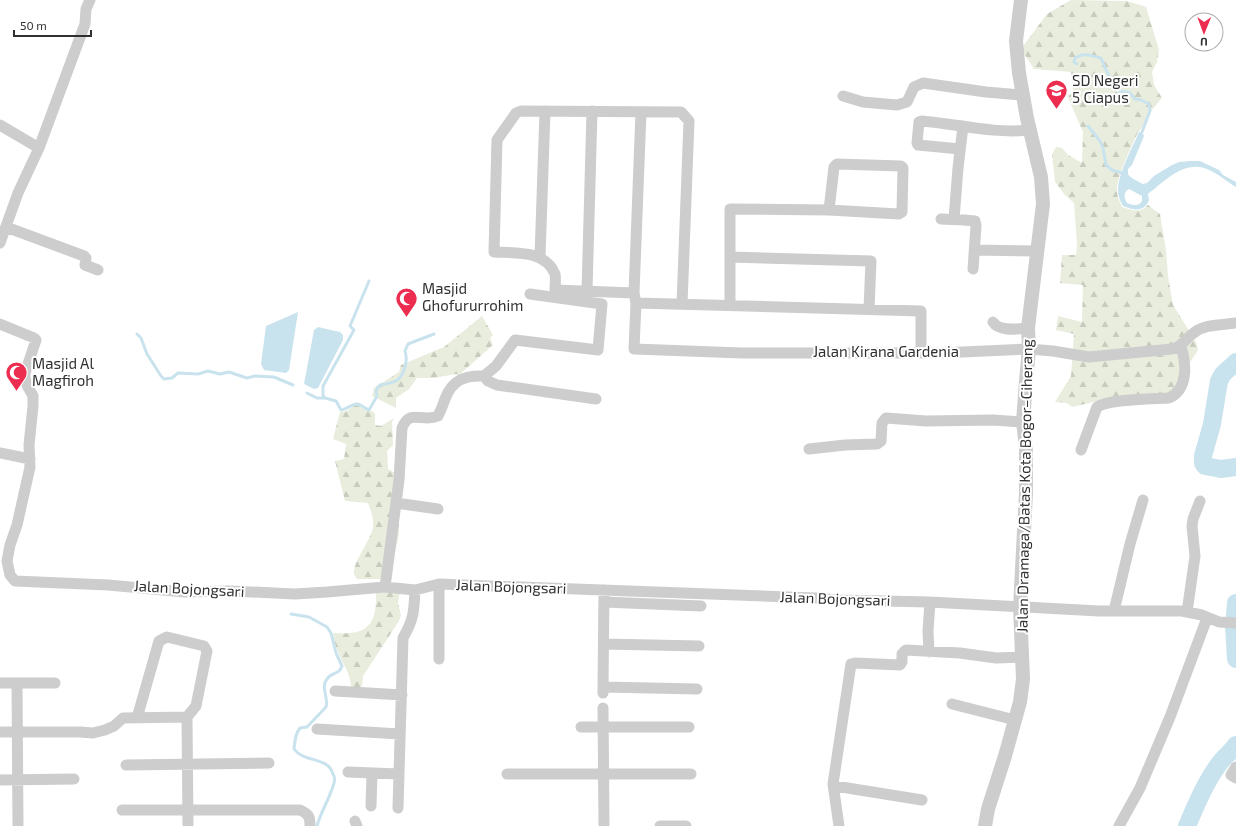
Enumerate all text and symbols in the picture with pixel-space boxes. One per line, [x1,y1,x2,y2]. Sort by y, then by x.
scale bar [14,12,91,38]
north arrow [1184,12,1224,52]
text: 50 m [20,18,47,32]
text: U [1200,36,1208,49]
place label: SD Negeri 5 Ciapus [1072,71,1138,106]
school or university icon: SD Negeri 5 Ciapus [1044,77,1070,110]
place label: Masjid Ghofururrohim [422,279,523,314]
mosque icon: Masjid Ghofururrohim [394,285,420,318]
street label: Jalan Dramaga/Batas Kota Bogor–Ciherang [1012,338,1036,633]
street label: Jalan Kirana Gardenia [813,342,959,360]
place label: Masjid Al Magfiroh [32,354,94,389]
mosque icon: Masjid Al Magfiroh [3,360,29,393]
street label: Jalan Bojongsari [455,575,567,598]
street label: Jalan Bojongsari [133,576,245,601]
street label: Jalan Bojongsari [779,587,891,610]

